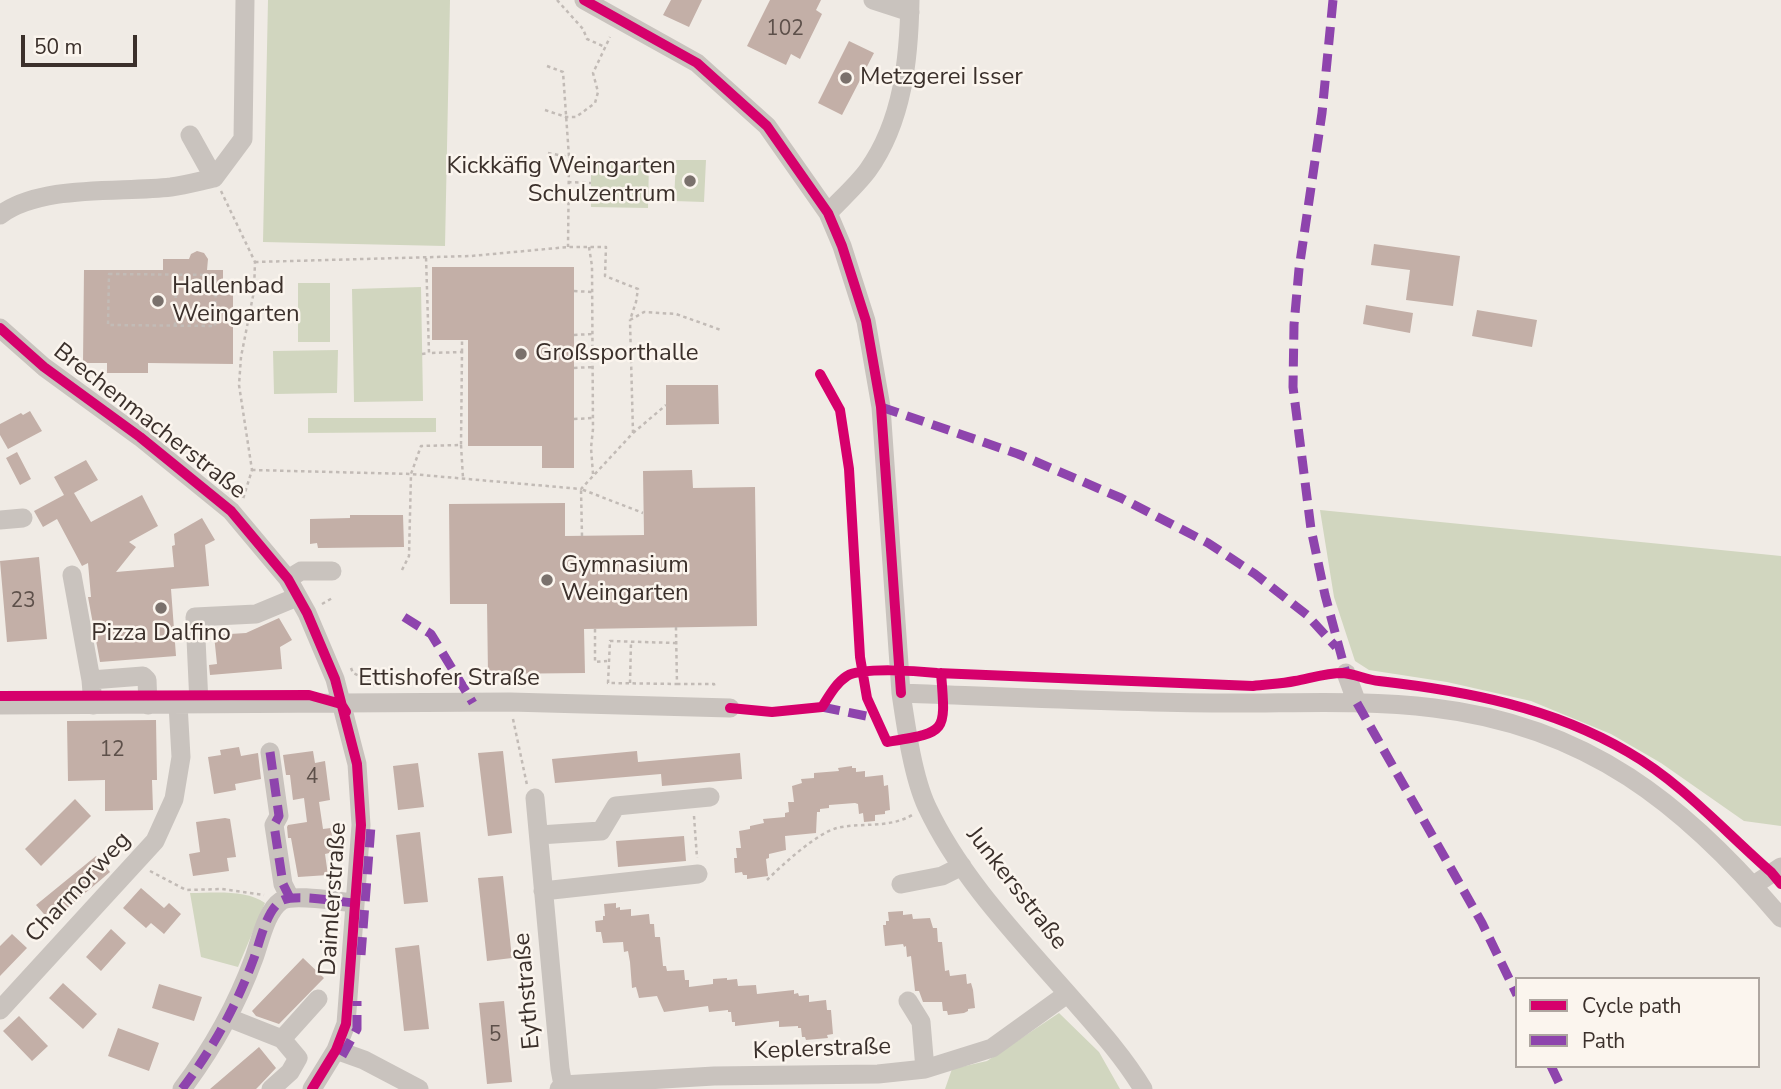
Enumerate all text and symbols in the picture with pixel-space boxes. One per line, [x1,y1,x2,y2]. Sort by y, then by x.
house number: 102 [766,17,804,43]
scale bar [24,21,140,65]
text: 50 m [34,33,83,61]
place label: Metzgerei Isser [860,64,1023,92]
marker: Metzgerei Isser [838,70,854,86]
place label: Kickkäfig Weingarten Schulzentrum [446,153,676,209]
marker: Kickkäfig Weingarten Schulzentrum [682,173,698,189]
place label: Hallenbad Weingarten [172,273,300,329]
marker: Hallenbad Weingarten [150,293,166,309]
street label: Brechenmacherstraße [47,338,251,506]
place label: Großsporthalle [535,340,699,368]
marker: Großsporthalle [513,346,529,362]
place label: Gymnasium Weingarten [561,552,689,608]
marker: Gymnasium Weingarten [539,572,555,588]
house number: 23 [10,589,36,615]
marker: Pizza Dalfino [153,600,169,616]
place label: Pizza Dalfino [91,620,231,648]
street label: Ettishofer Straße [358,665,540,693]
house number: 12 [99,738,125,764]
house number: 4 [306,765,318,791]
street label: Daimlerstraße [314,821,354,977]
street label: Junkersstraße [959,822,1073,956]
street label: Charmorweg [20,827,138,949]
street label: Eythstraße [509,932,547,1050]
legend [1515,977,1760,1068]
text: Cycle path [1582,992,1681,1020]
house number: 5 [489,1023,501,1049]
text: Path [1582,1027,1625,1055]
street label: Keplerstraße [752,1033,892,1067]

